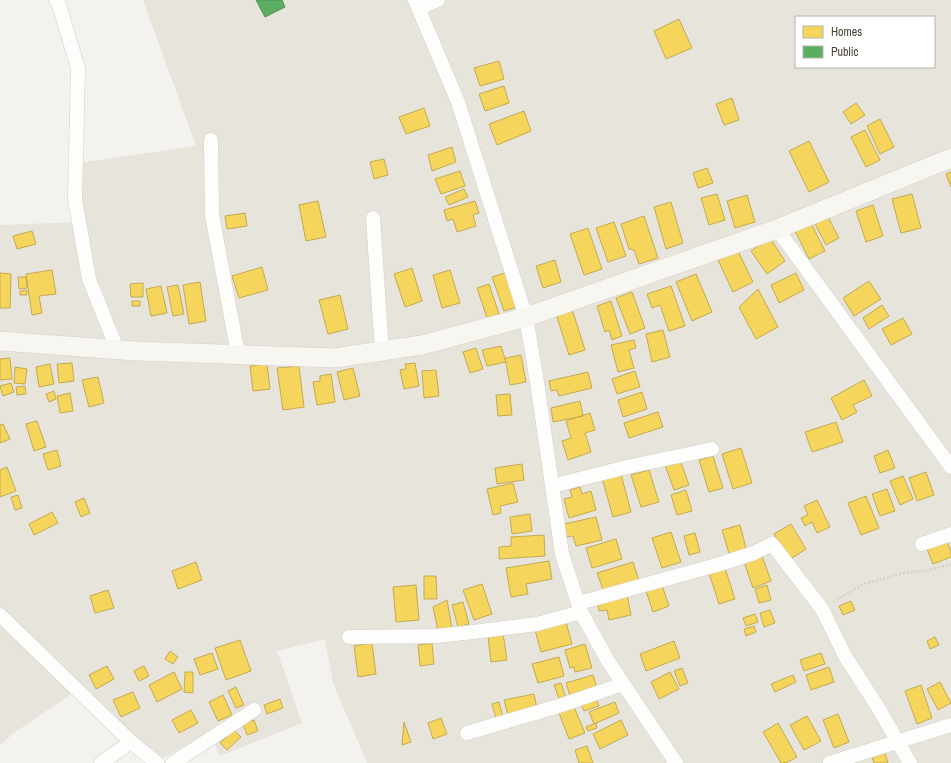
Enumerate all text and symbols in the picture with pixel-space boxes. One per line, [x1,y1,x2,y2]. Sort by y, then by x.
legend [795,16,935,68]
text: Homes [831,24,862,40]
text: Public [831,44,858,60]

